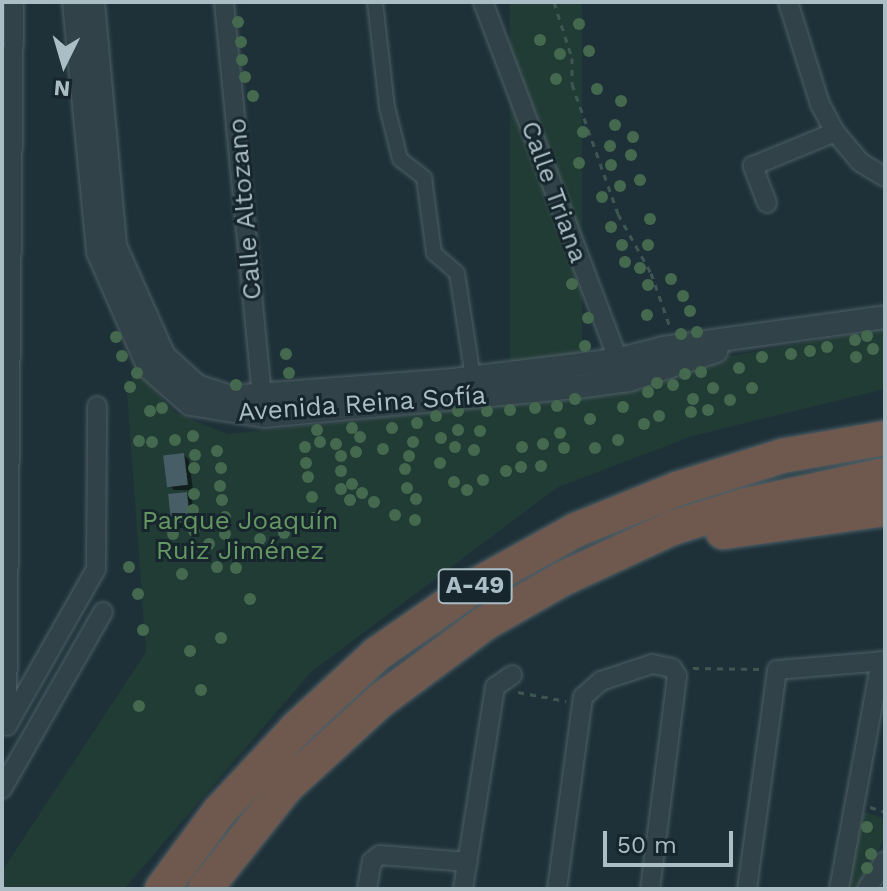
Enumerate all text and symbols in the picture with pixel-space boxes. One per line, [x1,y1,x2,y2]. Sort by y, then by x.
north arrow [24,24,104,104]
text: N [53,75,71,102]
street label: Calle Altozano [221,116,269,302]
street label: Calle Triana [514,117,594,267]
street label: Avenida Reina Sofía [236,380,488,428]
park label: Parque Joaquín Ruiz Jiménez [141,505,339,566]
road number: A-49 [437,566,513,606]
scale bar [607,815,737,865]
text: 50 m [617,831,677,859]

